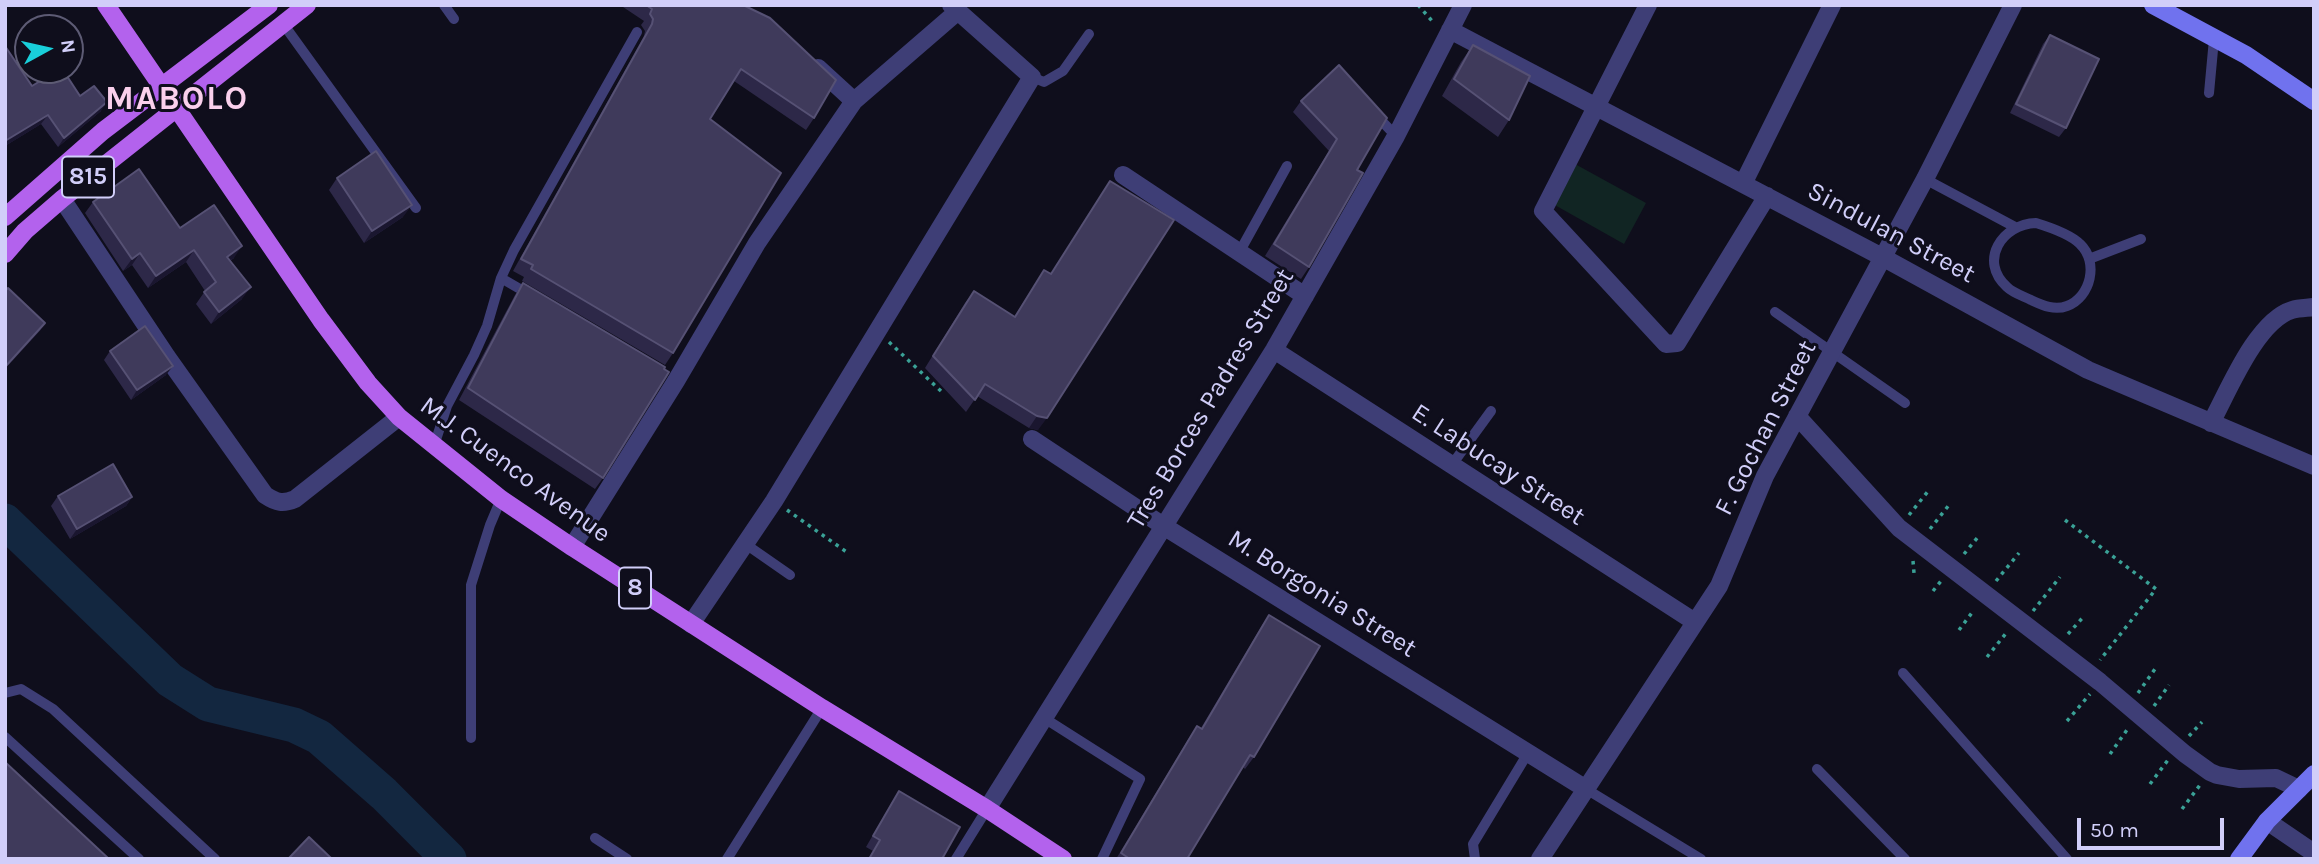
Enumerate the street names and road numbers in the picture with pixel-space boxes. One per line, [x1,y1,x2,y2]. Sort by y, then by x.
road number: 815 [62,156,114,197]
street label: Sindulan Street [1802,176,1980,290]
street label: Tres Borces Padres Street [1121,263,1301,535]
street label: F. Gochan Street [1709,335,1823,521]
street label: M.J. Cuenco Avenue [414,390,616,550]
street label: E. Labucay Street [1405,397,1591,533]
street label: M. Borgonia Street [1222,523,1422,665]
road number: 8 [619,568,651,608]

